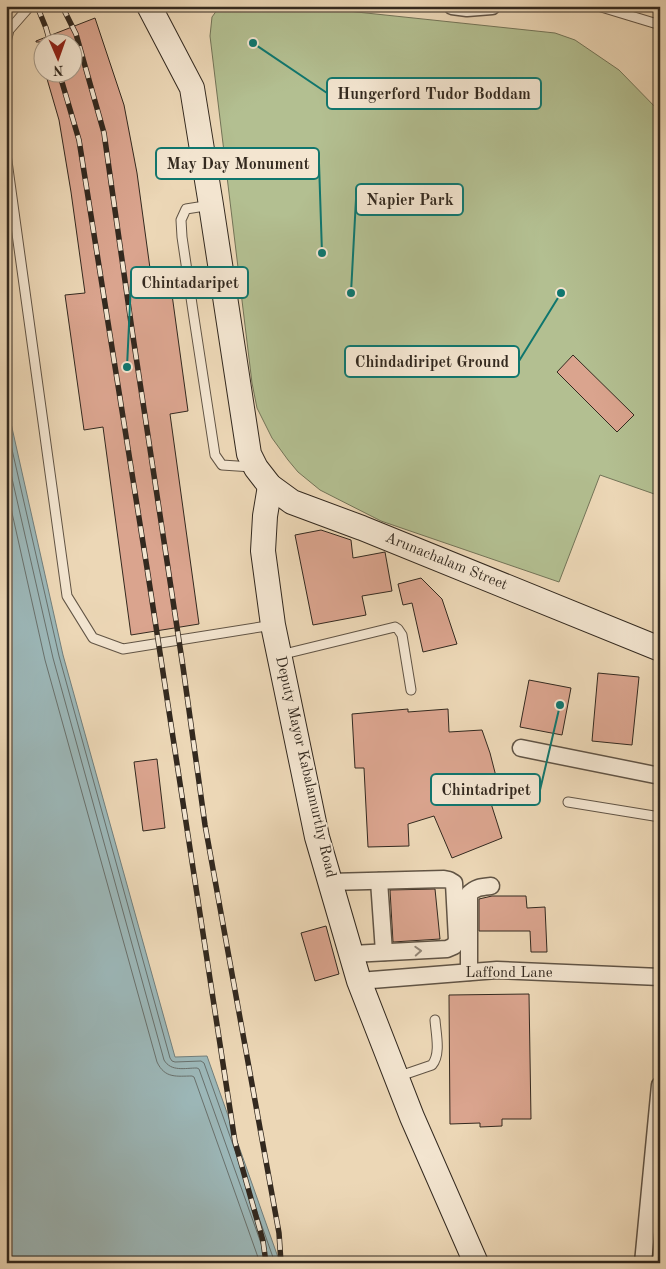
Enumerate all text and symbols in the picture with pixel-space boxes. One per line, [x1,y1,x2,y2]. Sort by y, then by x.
north arrow [32,32,82,82]
text: N [53,63,64,77]
callout: Hungerford Tudor Boddam [327,78,541,109]
text: Hungerford Tudor Boddam [337,87,531,103]
callout: May Day Monument [156,148,319,179]
text: May Day Monument [167,157,310,173]
callout: Napier Park [356,184,463,215]
text: Napier Park [366,193,454,209]
callout: Chintadaripet [131,267,248,298]
text: Chintadaripet [141,276,239,292]
callout: Chindadiripet Ground [345,346,519,377]
text: Chindadiripet Ground [355,355,510,371]
street label: Arunachalam Street [383,531,509,593]
street label: Deputy Mayor Kabalamurthy Road [272,655,338,879]
callout: Chintadripet [431,774,540,805]
text: Chintadripet [441,783,531,799]
one-way arrow [414,945,422,956]
street label: Laffond Lane [465,966,553,981]

